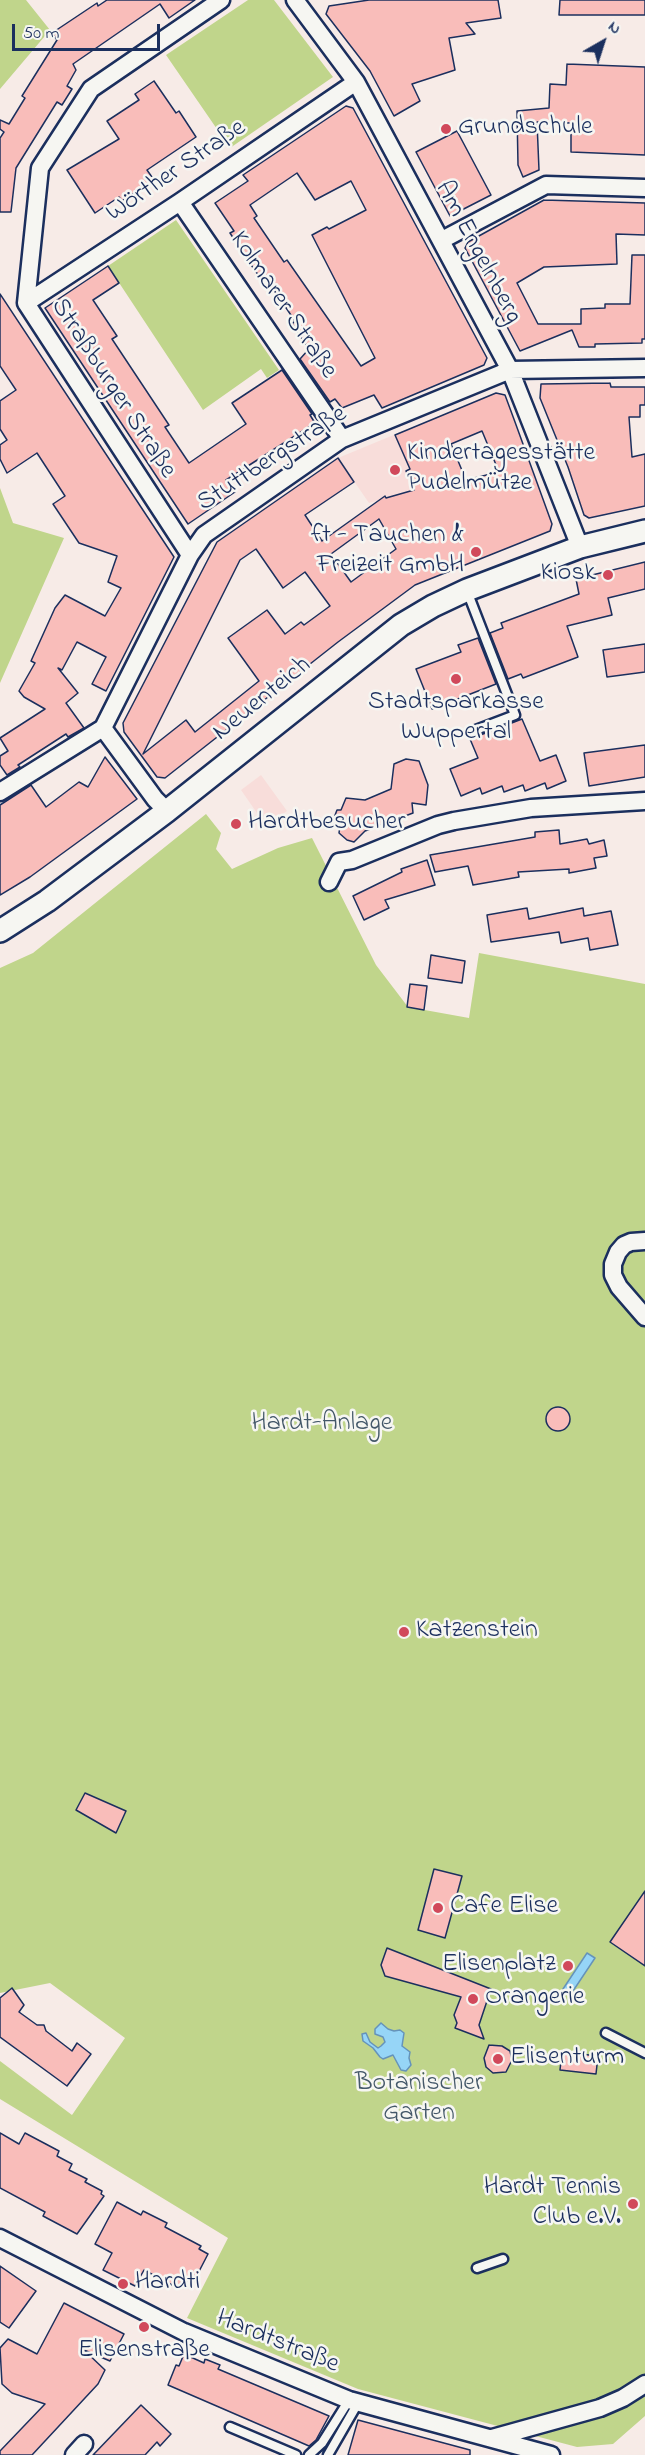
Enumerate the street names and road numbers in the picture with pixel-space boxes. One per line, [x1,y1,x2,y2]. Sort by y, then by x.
street label: Wörther Straße [101,114,253,230]
street label: Am Engelnberg [426,176,528,330]
street label: Kolmarer Straße [221,226,343,386]
street label: Straßburger Straße [42,293,182,485]
street label: Stuttbergstraße [192,400,354,520]
street label: Neuenteich [208,651,318,749]
street label: Hardtstraße [211,2304,343,2382]

